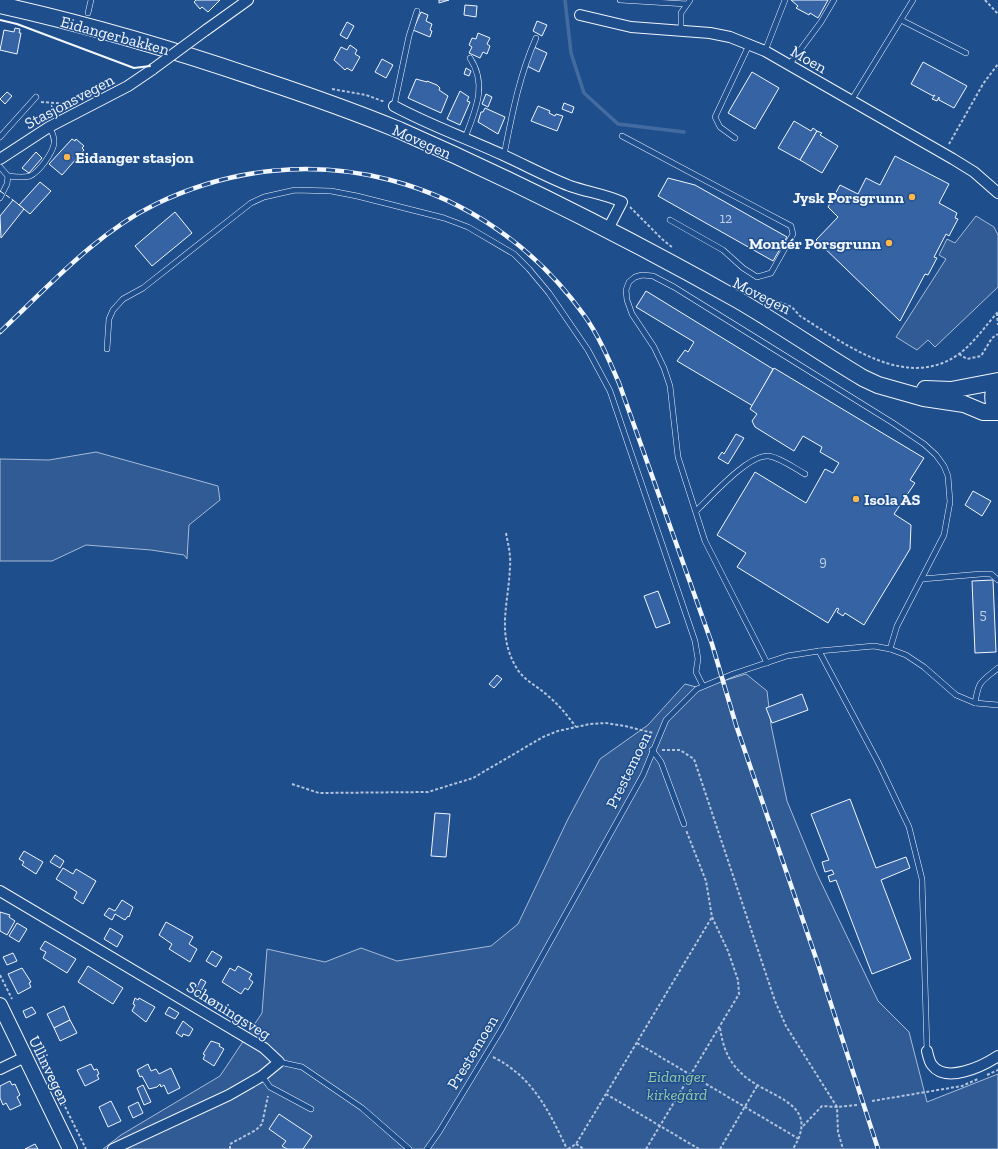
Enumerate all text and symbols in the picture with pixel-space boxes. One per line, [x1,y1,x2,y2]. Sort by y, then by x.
street label: Eidangerbakken [58,12,172,59]
street label: Moen [787,42,831,78]
street label: Stasjonsvegen [21,70,118,133]
street label: Movegen [389,120,455,163]
place label: Eidanger stasjon [75,148,194,167]
marker: Eidanger stasjon [62,152,72,162]
place label: Jysk Porsgrunn [793,188,904,207]
marker: Jysk Porsgrunn [907,192,917,202]
house number: 12 [720,210,732,227]
place label: Montér Porsgrunn [749,234,882,253]
marker: Montér Porsgrunn [884,238,894,248]
street label: Movegen [730,273,795,318]
place label: Isola AS [864,490,920,509]
marker: Isola AS [851,494,861,504]
house number: 9 [819,553,827,570]
house number: 5 [979,606,987,623]
street label: Prestemoen [602,728,655,812]
street label: Schøningsveg [183,977,275,1044]
street label: Prestemoen [443,1011,502,1093]
street label: Ullinvegen [25,1033,75,1108]
park label: Eidanger kirkegård [647,1067,707,1104]

